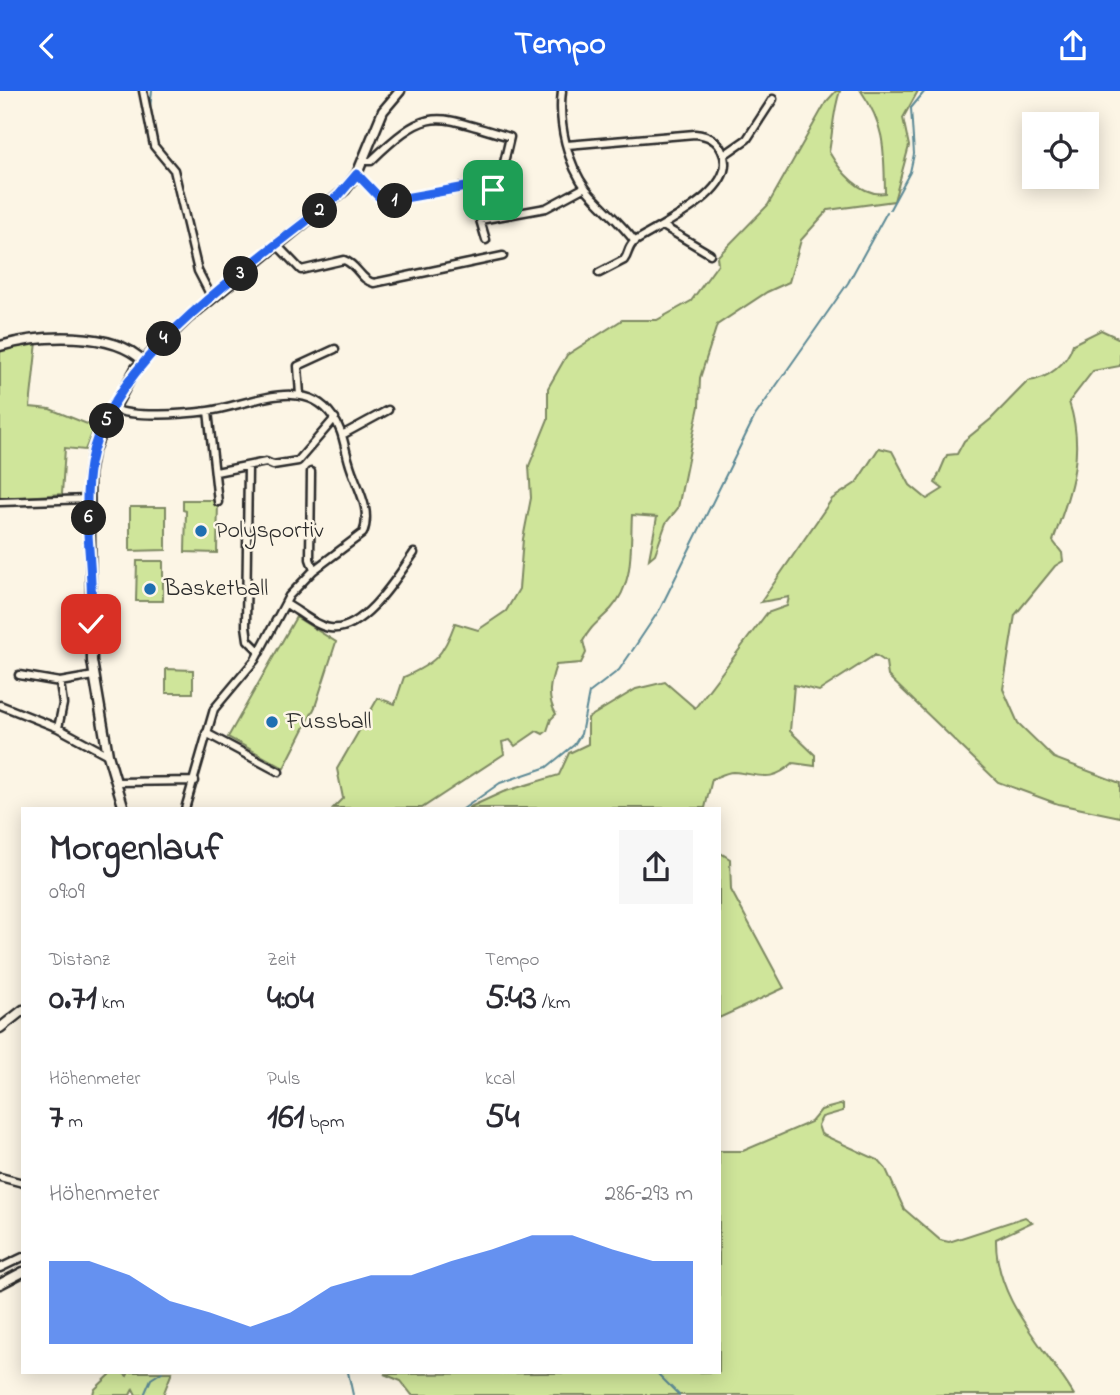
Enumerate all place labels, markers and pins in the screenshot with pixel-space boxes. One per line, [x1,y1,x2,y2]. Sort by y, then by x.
pin [463,160,523,220]
pin: 1 [378,183,412,219]
pin: 2 [302,193,338,229]
pin: 3 [224,257,258,291]
pin: 4 [146,321,182,357]
pin: 5 [90,403,124,439]
pin: 6 [72,501,106,535]
place label: Polysportiv [215,514,324,550]
marker: Polysportiv [193,523,209,539]
place label: Basketball [163,572,268,607]
marker: Basketball [142,581,158,597]
pin [61,594,121,654]
place label: Fussball [285,705,372,740]
marker: Fussball [264,714,280,730]

